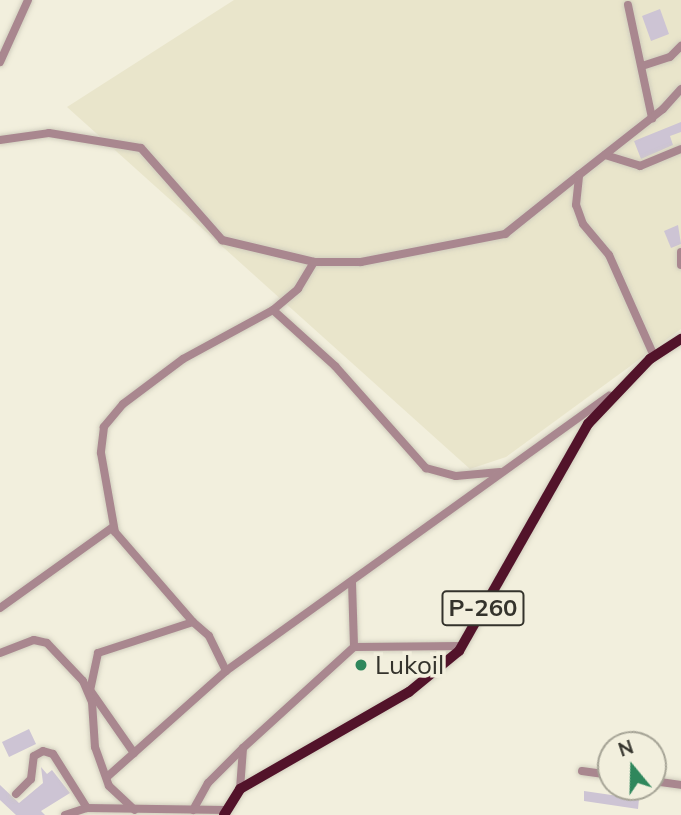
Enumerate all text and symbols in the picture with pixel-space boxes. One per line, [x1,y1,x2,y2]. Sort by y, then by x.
road number: Р-260 [441,588,525,628]
place label: Lukoil [375,649,444,681]
marker: Lukoil [353,657,369,673]
north arrow [597,731,667,801]
text: N [615,734,637,762]

